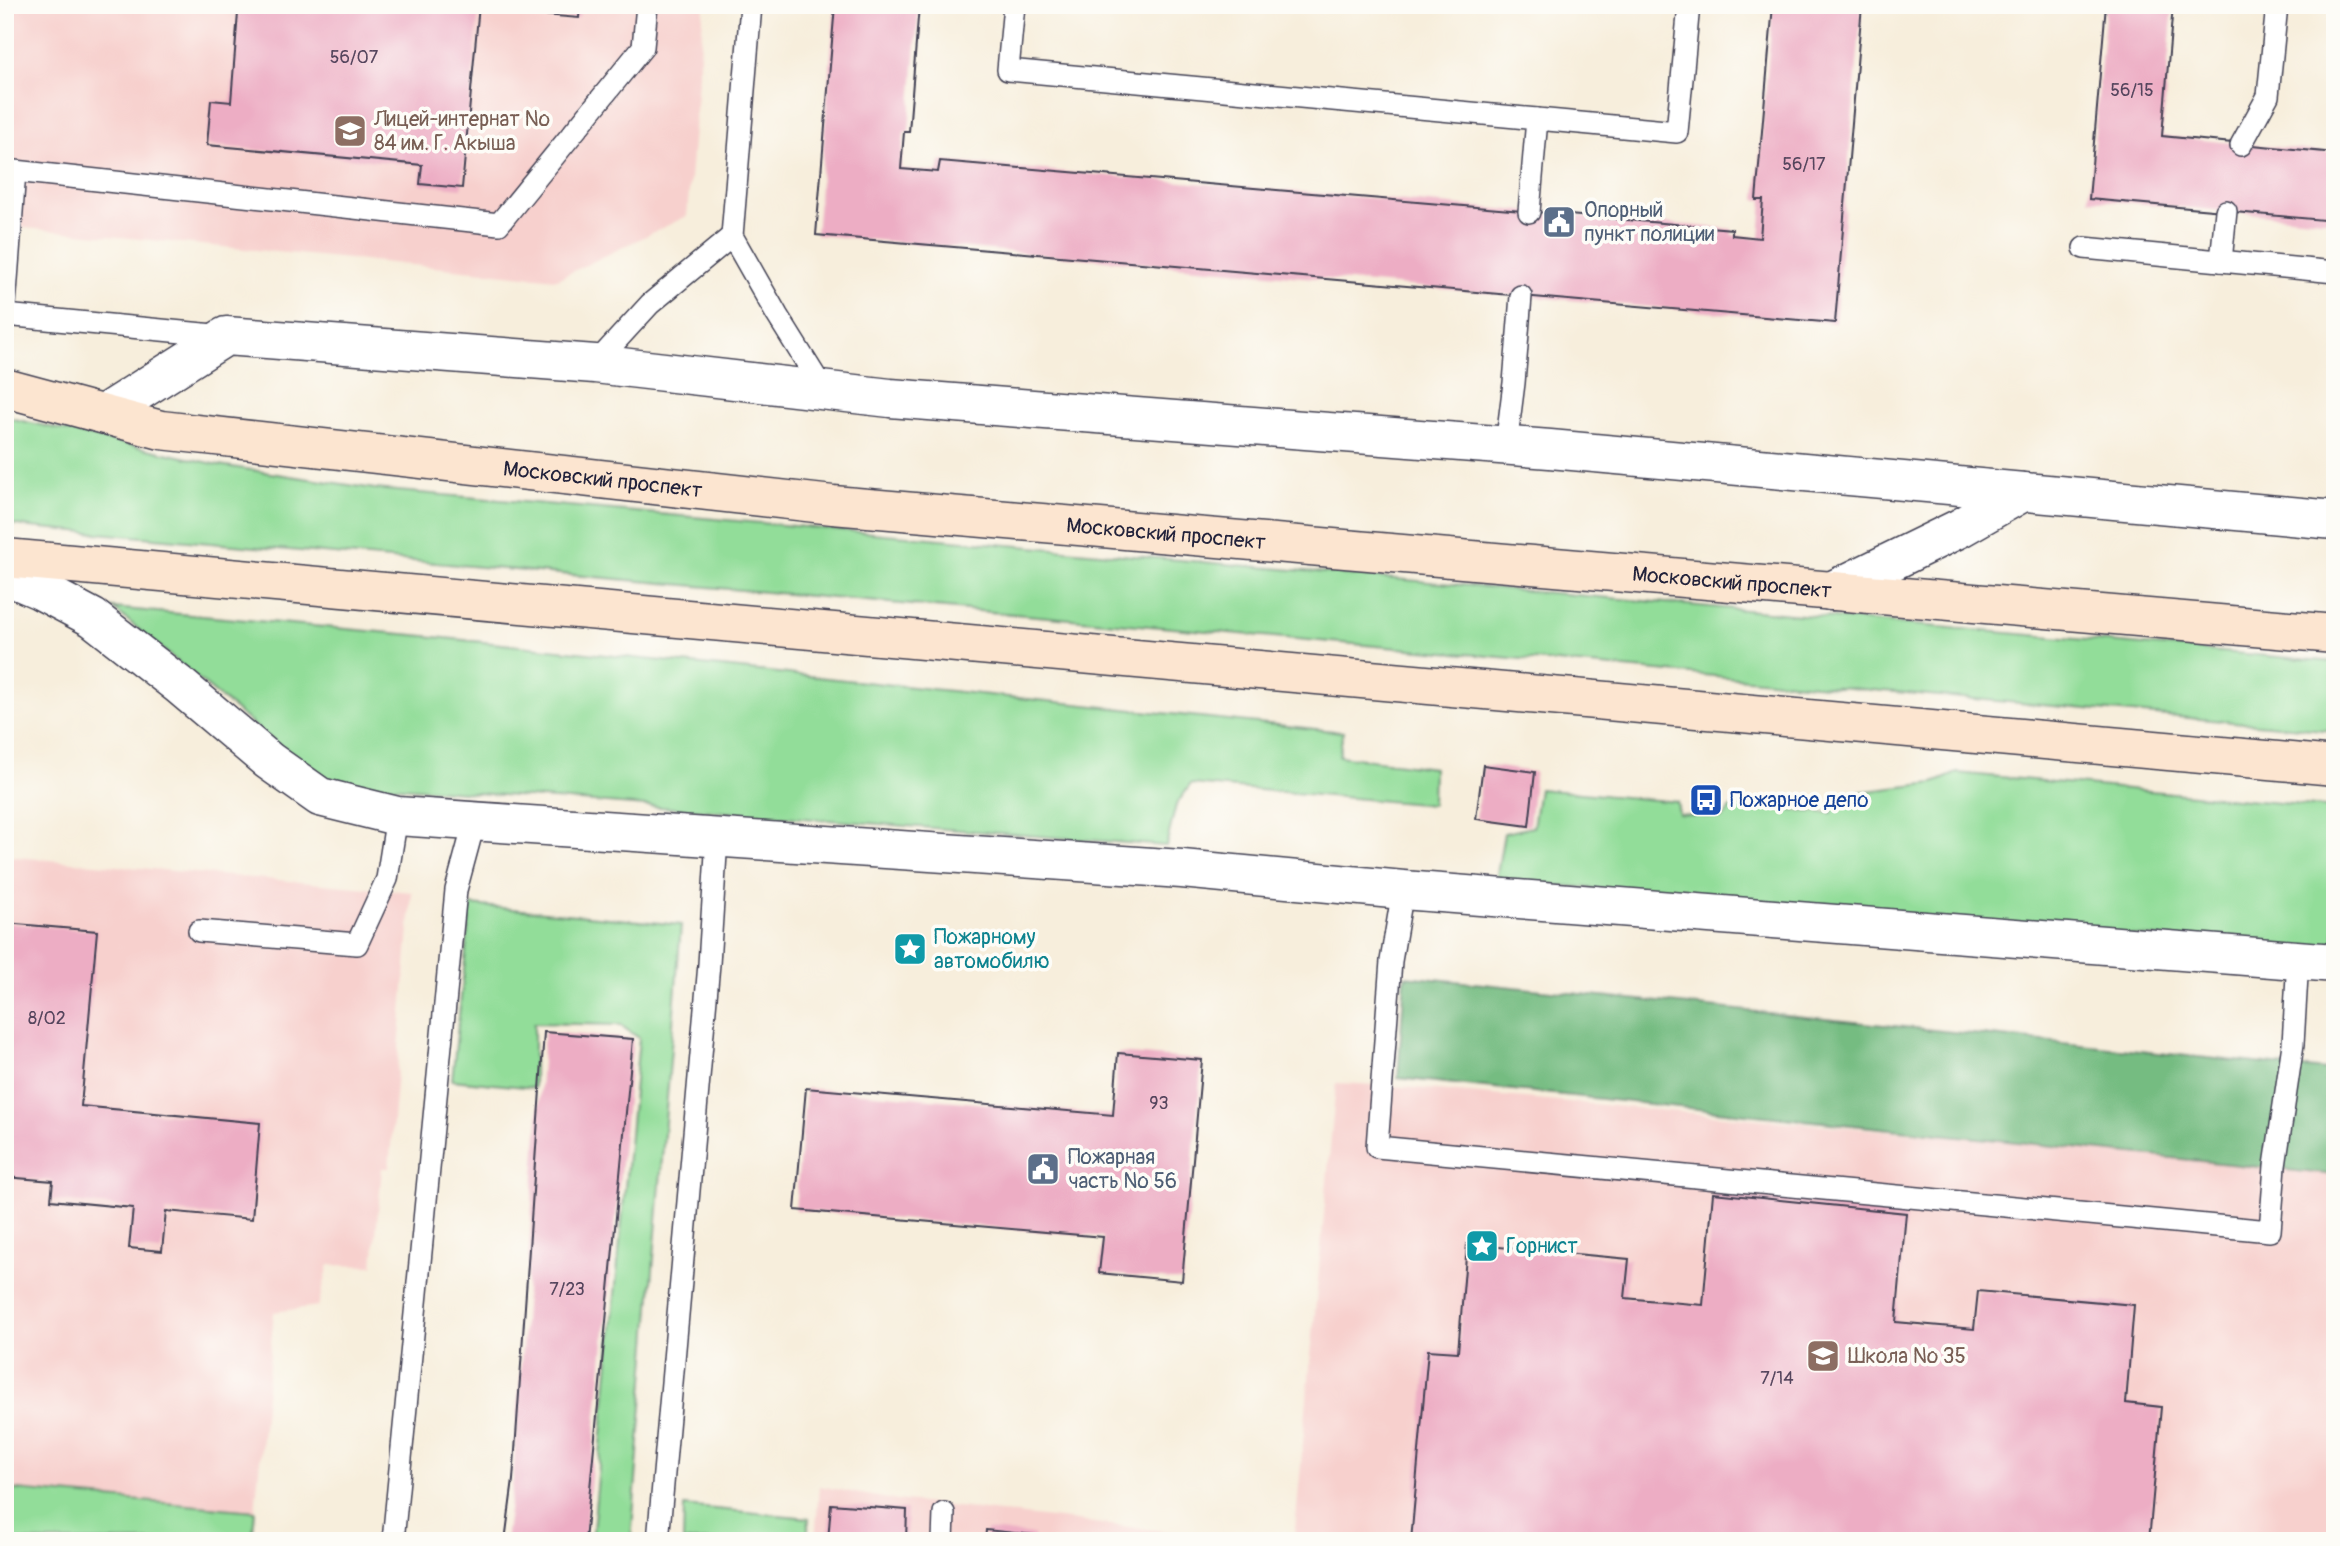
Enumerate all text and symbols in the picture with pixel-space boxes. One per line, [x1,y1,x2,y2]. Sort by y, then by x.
house number: 56/07 [330,46,379,69]
house number: 56/15 [2110,79,2154,102]
place label: Лицей-интернат № 84 им. Г. Акыша [373,106,550,157]
school or university icon: Лицей-интернат № 84 им. Г. Акыша [331,112,369,150]
house number: 56/17 [1782,153,1826,176]
place label: Опорный пункт полиции [1584,197,1714,248]
public building icon: Опорный пункт полиции [1540,203,1578,241]
street label: Московский проспект [502,455,704,504]
street label: Московский проспект [1065,512,1267,556]
street label: Московский проспект [1631,560,1833,604]
bus stop icon: Пожарное депо [1687,781,1725,819]
place label: Пожарное депо [1730,787,1869,814]
place label: Пожарному автомобилю [934,924,1050,975]
place icon: Пожарному автомобилю [891,930,929,968]
house number: 8/02 [28,1007,66,1030]
house number: 93 [1149,1092,1169,1115]
place label: Пожарная часть № 56 [1068,1144,1177,1195]
public building icon: Пожарная часть № 56 [1024,1150,1062,1188]
place icon: Горнист [1463,1227,1501,1265]
place label: Горнист [1506,1233,1578,1260]
house number: 7/23 [549,1278,585,1301]
school or university icon: Школа № 35 [1804,1337,1842,1375]
place label: Школа № 35 [1848,1343,1966,1370]
house number: 7/14 [1760,1367,1794,1390]

